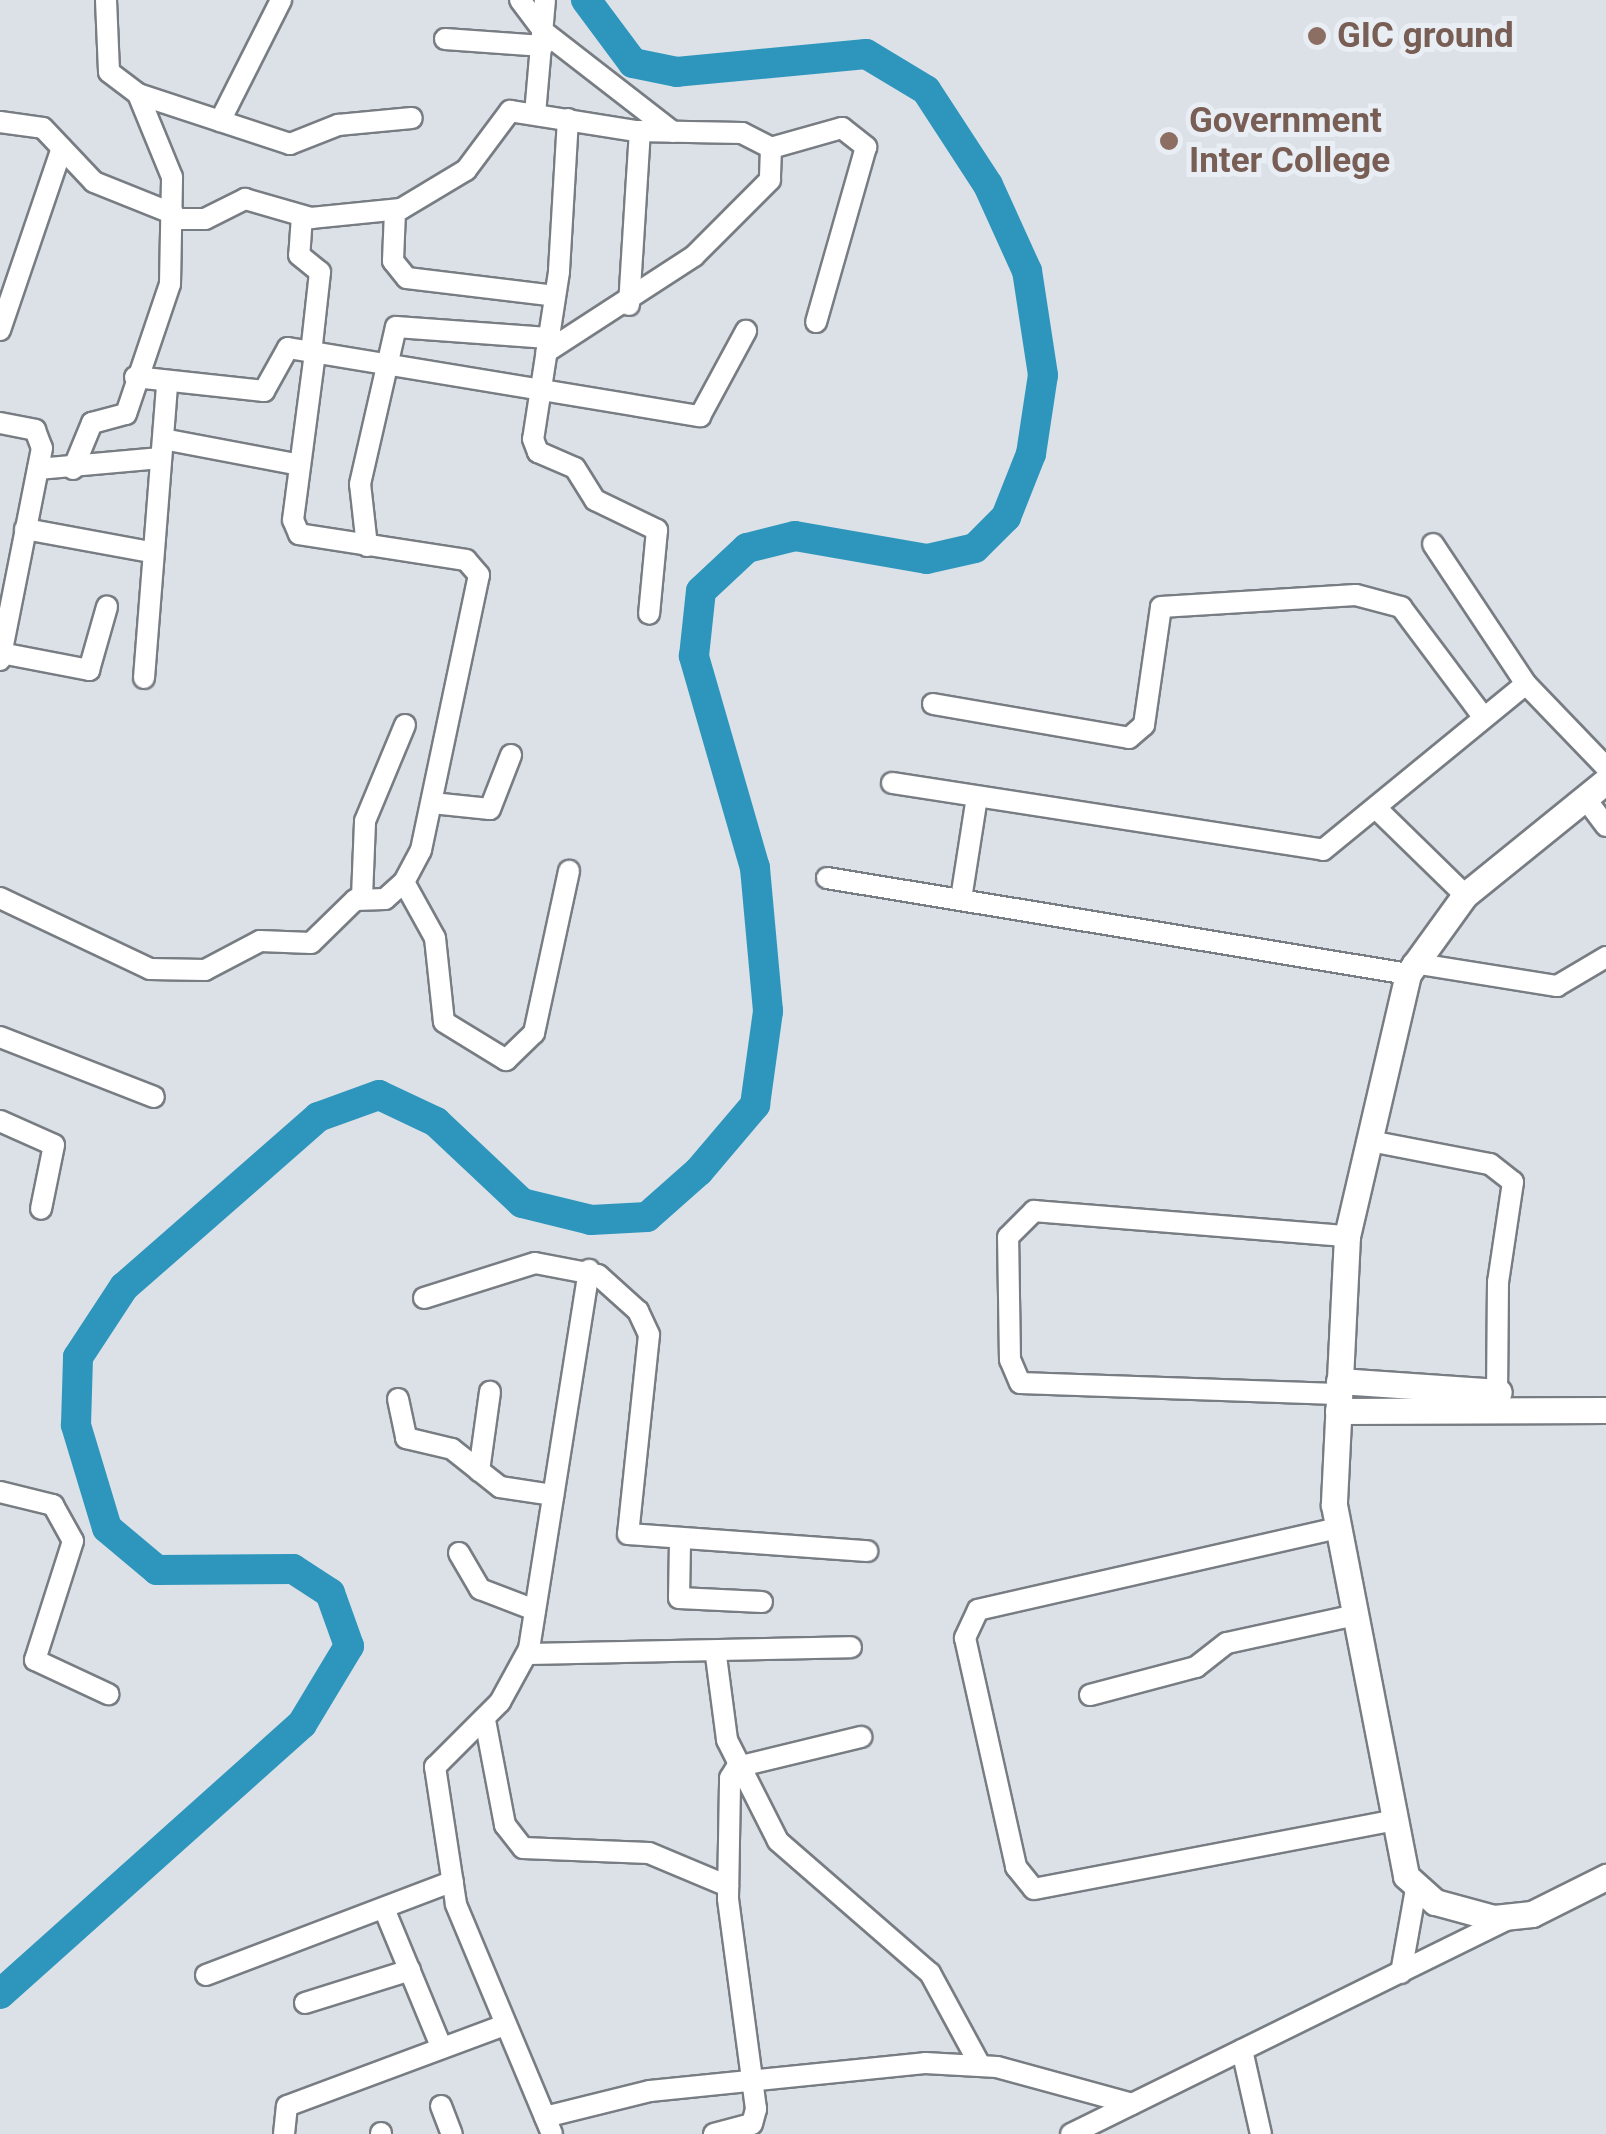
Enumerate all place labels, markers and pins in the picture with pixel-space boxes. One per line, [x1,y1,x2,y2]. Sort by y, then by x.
place label: GIC ground [1337,15,1514,57]
marker: GIC ground [1306,25,1328,47]
place label: Government Inter College [1189,100,1390,182]
marker: Government Inter College [1158,130,1180,152]

